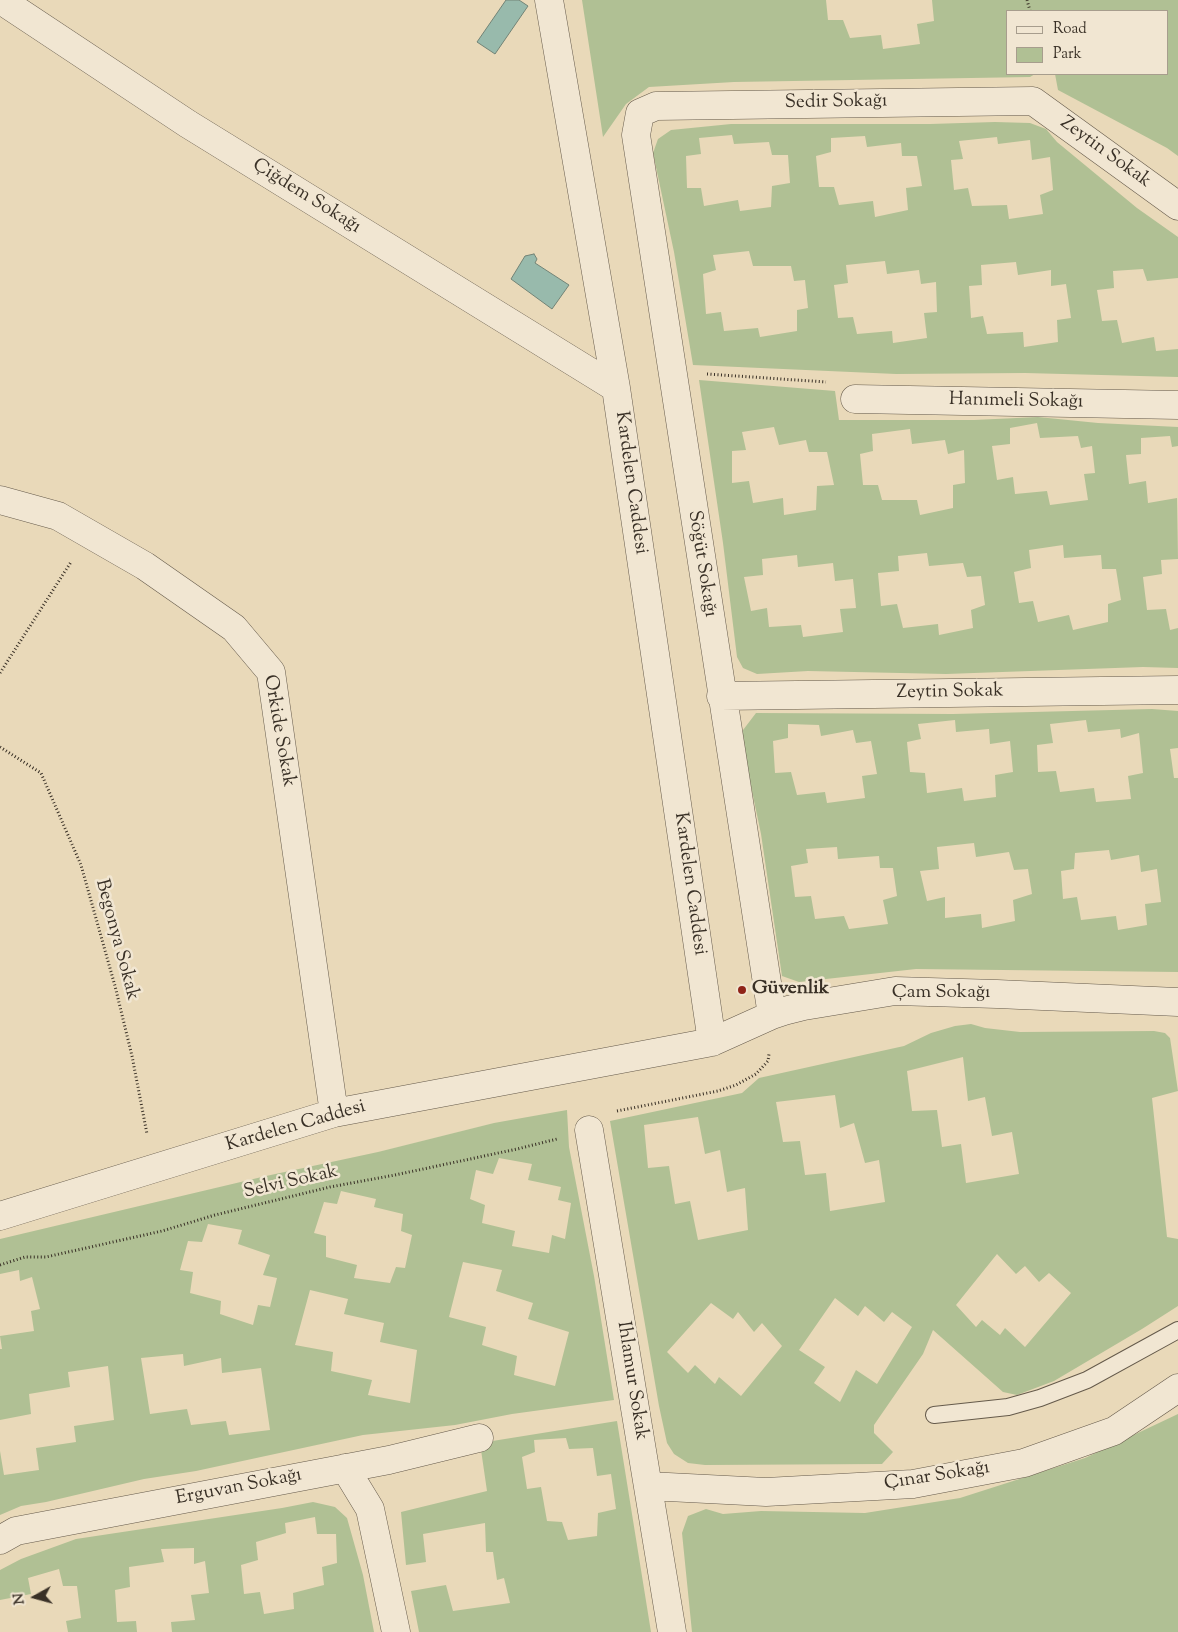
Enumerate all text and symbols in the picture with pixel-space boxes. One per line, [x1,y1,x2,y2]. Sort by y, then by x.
legend [1006,10,1168,75]
text: Road [1053,19,1087,40]
text: Park [1053,44,1082,65]
street label: Sedir Sokağı [785,91,887,115]
street label: Zeytin Sokak [1055,112,1155,194]
street label: Çiğdem Sokağı [247,155,365,239]
street label: Hanımeli Sokağı [949,389,1083,415]
street label: Kardelen Caddesi [609,410,651,556]
street label: Söğüt Sokağı [681,509,721,619]
street label: Orkide Sokak [257,673,299,789]
street label: Zeytin Sokak [896,681,1004,705]
street label: Kardelen Caddesi [668,811,710,957]
street label: Begonya Sokak [89,877,143,1003]
place label: Güvenlik [752,979,829,1001]
street label: Çam Sokağı [892,983,990,1005]
marker: Güvenlik [736,984,748,996]
street label: Kardelen Caddesi [224,1096,368,1158]
street label: Selvi Sokak [242,1161,340,1205]
street label: Ihlamur Sokak [610,1320,652,1442]
street label: Çınar Sokağı [883,1457,991,1497]
street label: Erguvan Sokağı [174,1465,304,1511]
north arrow [10,1572,60,1622]
text: N [10,1592,31,1606]

